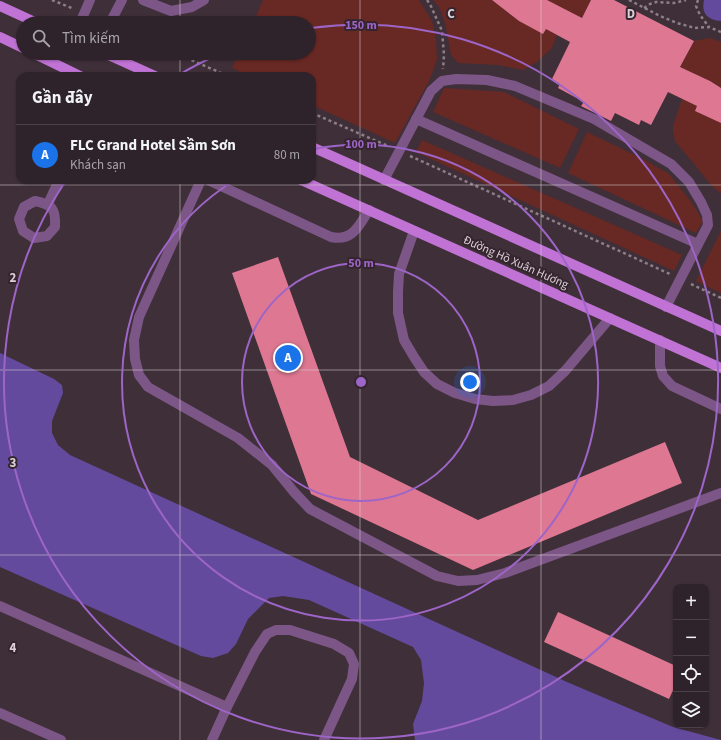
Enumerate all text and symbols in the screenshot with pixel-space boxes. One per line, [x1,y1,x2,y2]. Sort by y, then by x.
text: C [447,5,455,23]
text: D [627,5,635,23]
search box [16,16,316,60]
text: 150 m [345,17,377,34]
icon: search [30,27,52,49]
text: Tìm kiếm [62,28,120,49]
text: Gần đây [32,86,93,110]
text: FLC Grand Hotel Sầm Sơn [70,135,236,156]
text: 100 m [345,136,377,153]
text: A [41,146,49,164]
text: 80 m [274,146,300,164]
text: Khách sạn [70,156,126,174]
street label: Đường Hồ Xuân Hương [461,232,571,293]
text: 50 m [348,255,374,272]
text: 2 [10,269,17,287]
pin: A [275,343,301,373]
your location [460,372,480,392]
centre of rings [354,375,368,389]
text: 3 [10,454,17,472]
map controls [673,584,709,728]
button: + [673,584,709,620]
button: − [673,620,709,656]
text: 4 [10,639,17,657]
button: locate [673,656,709,692]
button: layers [673,692,709,728]

